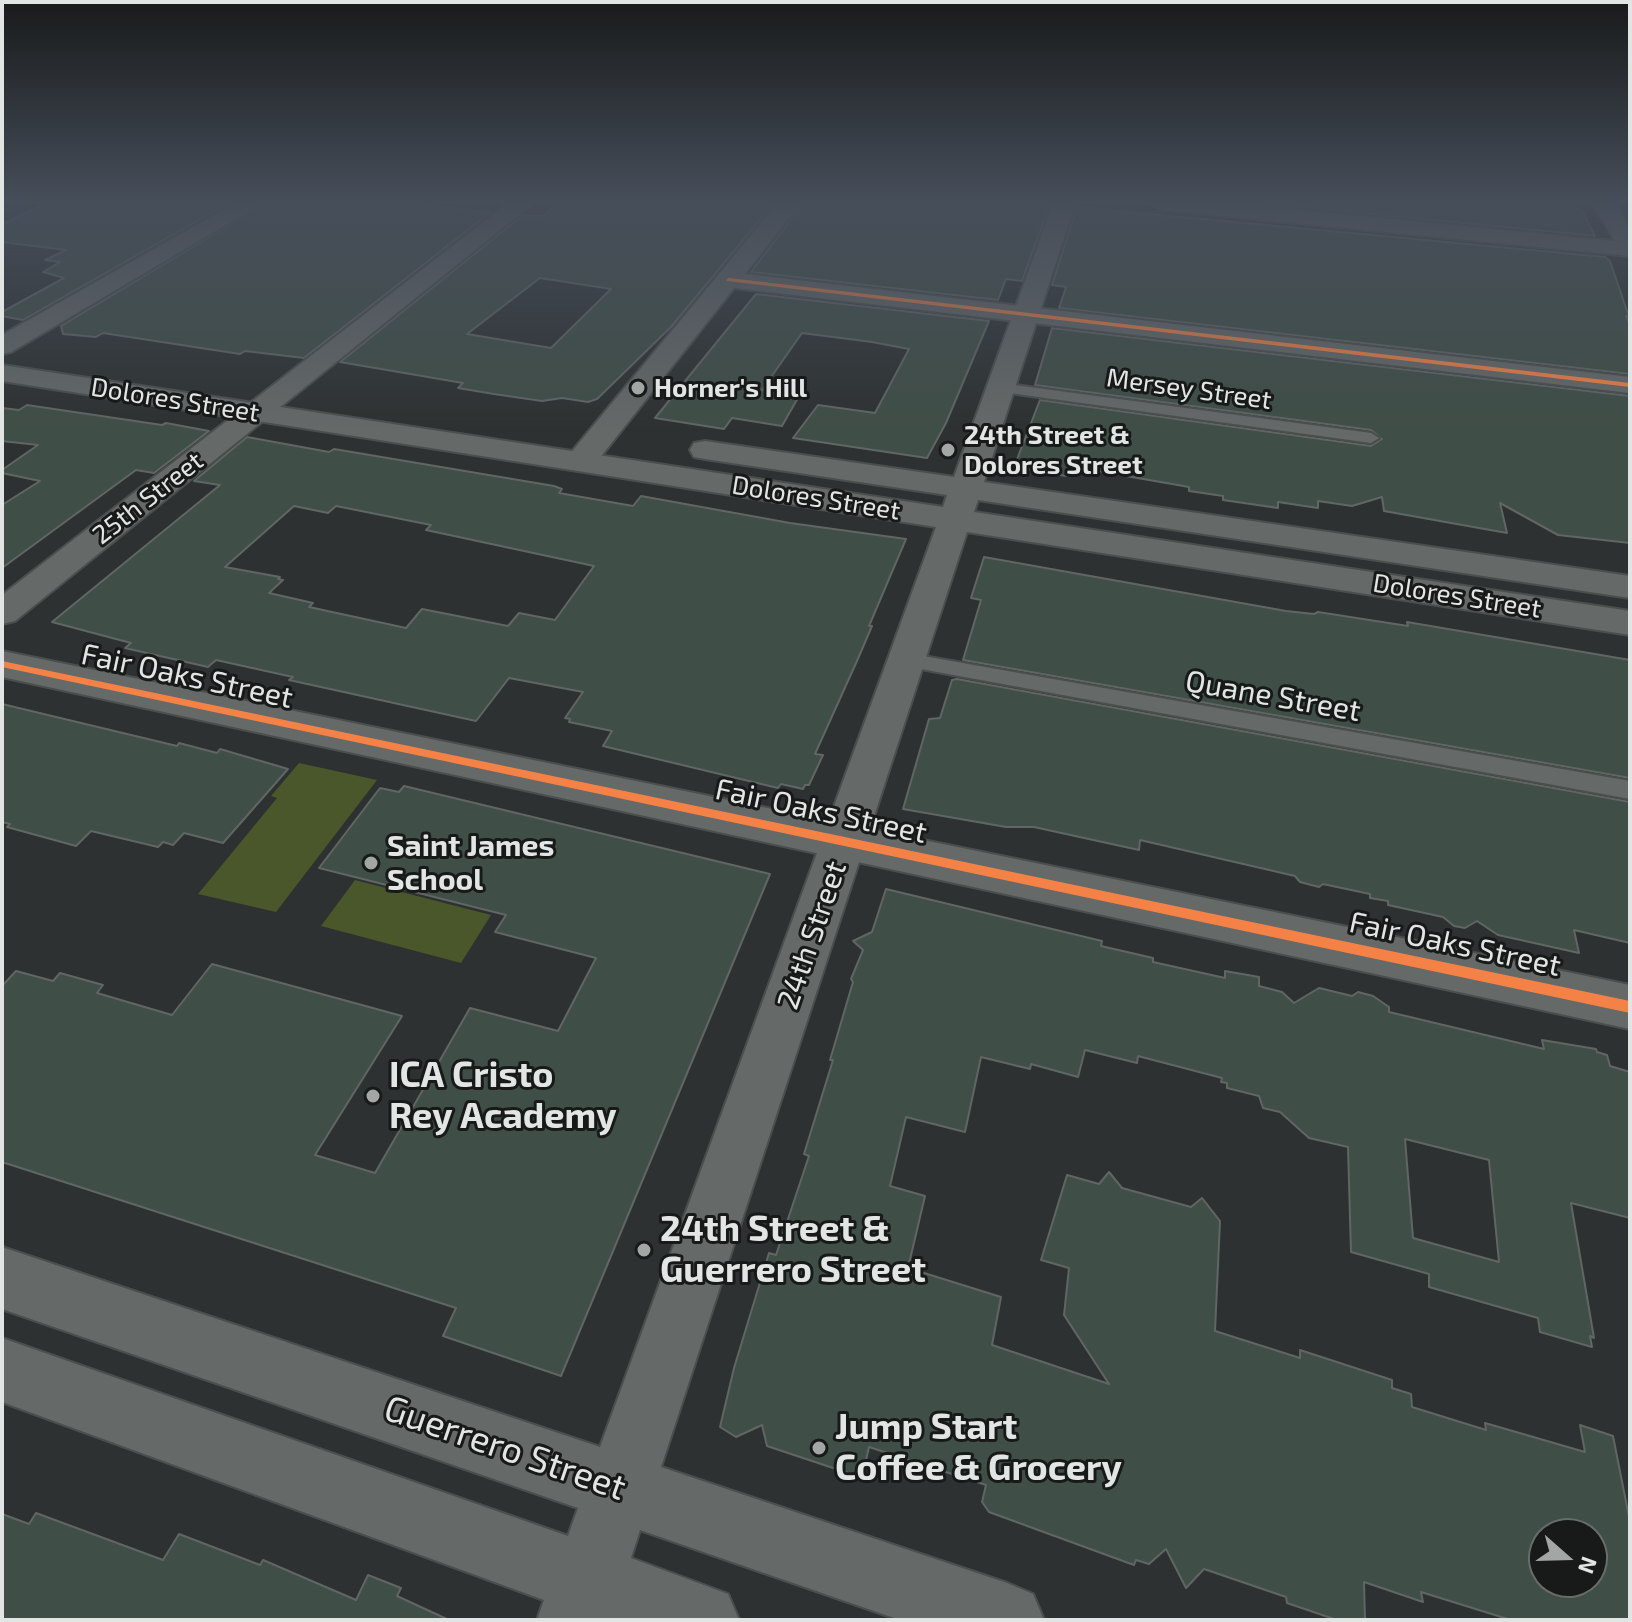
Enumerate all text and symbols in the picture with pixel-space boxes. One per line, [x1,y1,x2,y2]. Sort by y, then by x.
street label: Mersey Street [1105,362,1273,416]
street label: Dolores Street [89,371,261,429]
place label: Horner's Hill [654,372,807,404]
marker: Horner's Hill [629,379,647,397]
place label: 24th Street & Dolores Street [964,419,1143,480]
marker: 24th Street & Dolores Street [939,441,957,459]
street label: 25th Street [87,445,209,551]
street label: Dolores Street [730,469,902,527]
street label: Dolores Street [1371,567,1543,625]
street label: Fair Oaks Street [78,636,296,716]
street label: Quane Street [1183,663,1363,729]
street label: Fair Oaks Street [712,771,930,851]
place label: Saint James School [387,828,554,898]
marker: Saint James School [362,854,380,872]
street label: 24th Street [770,856,854,1014]
street label: Fair Oaks Street [1346,904,1564,984]
place label: ICA Cristo Rey Academy [389,1053,617,1138]
marker: ICA Cristo Rey Academy [364,1087,382,1105]
place label: 24th Street & Guerrero Street [660,1207,926,1292]
marker: 24th Street & Guerrero Street [635,1241,653,1259]
street label: Guerrero Street [379,1386,631,1510]
place label: Jump Start Coffee & Grocery [835,1405,1122,1490]
marker: Jump Start Coffee & Grocery [810,1439,828,1457]
north arrow [1528,1518,1608,1598]
text: N [1574,1554,1604,1577]

